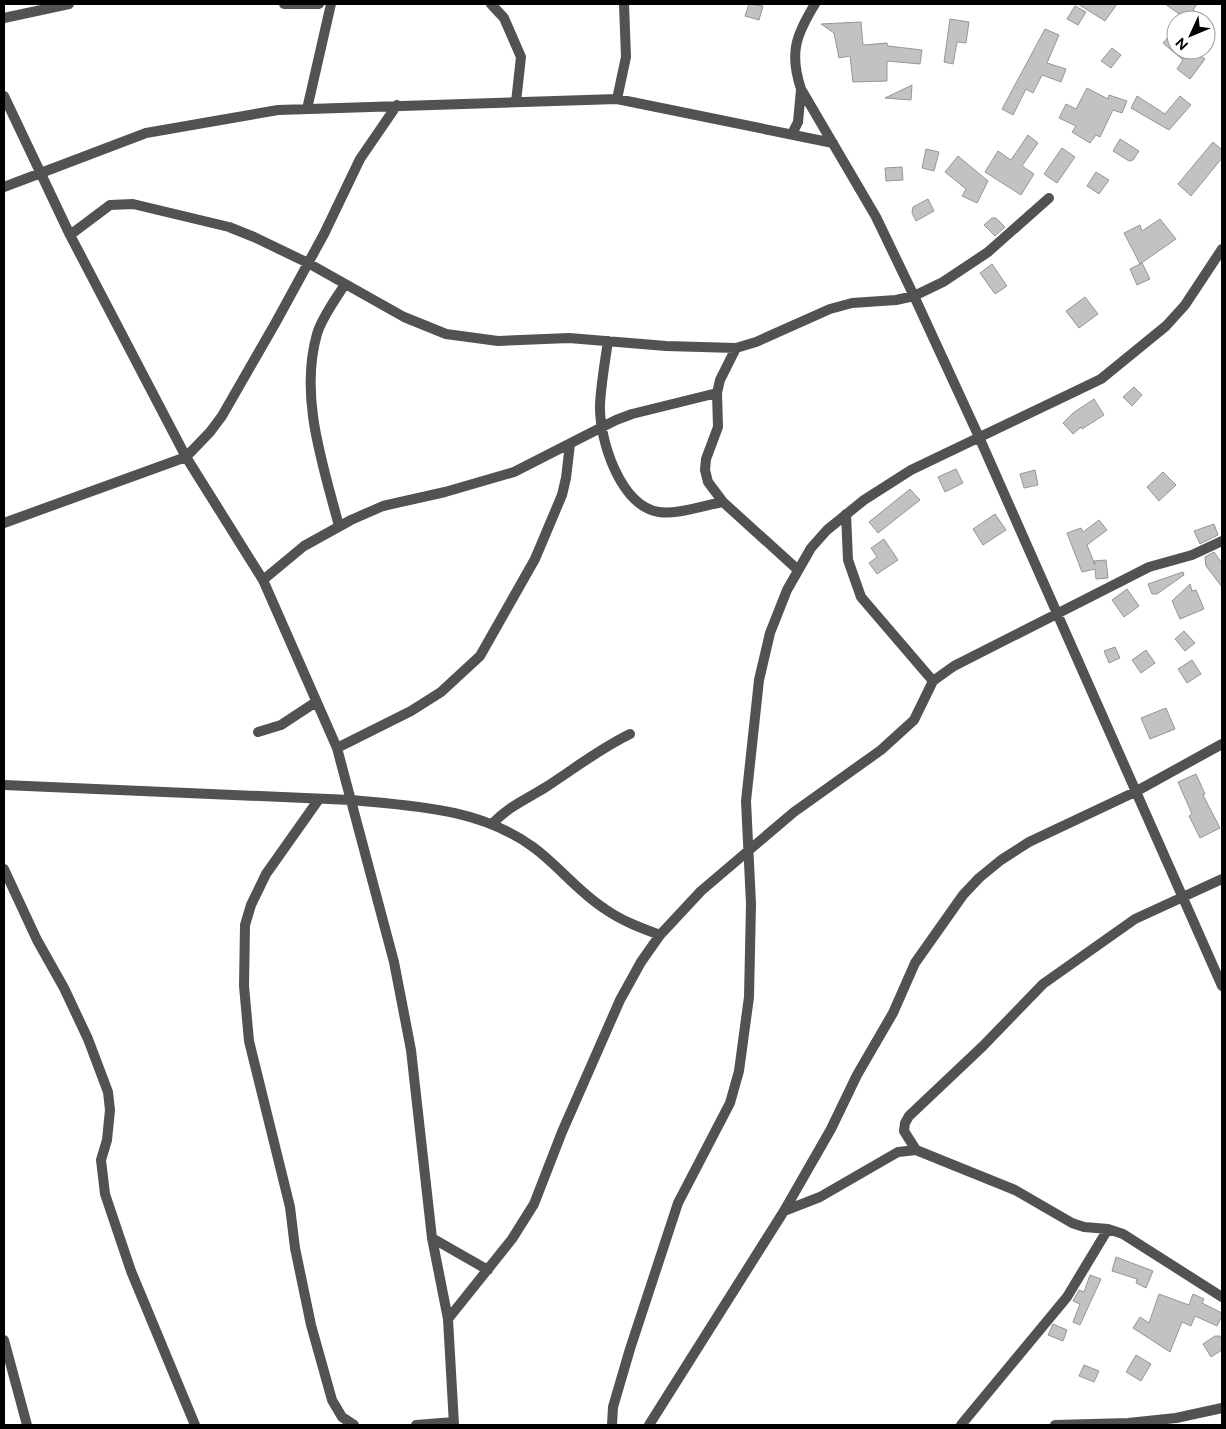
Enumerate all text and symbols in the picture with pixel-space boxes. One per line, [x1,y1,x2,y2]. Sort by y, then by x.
north arrow [1166,10,1216,60]
text: N [1172,34,1192,53]

